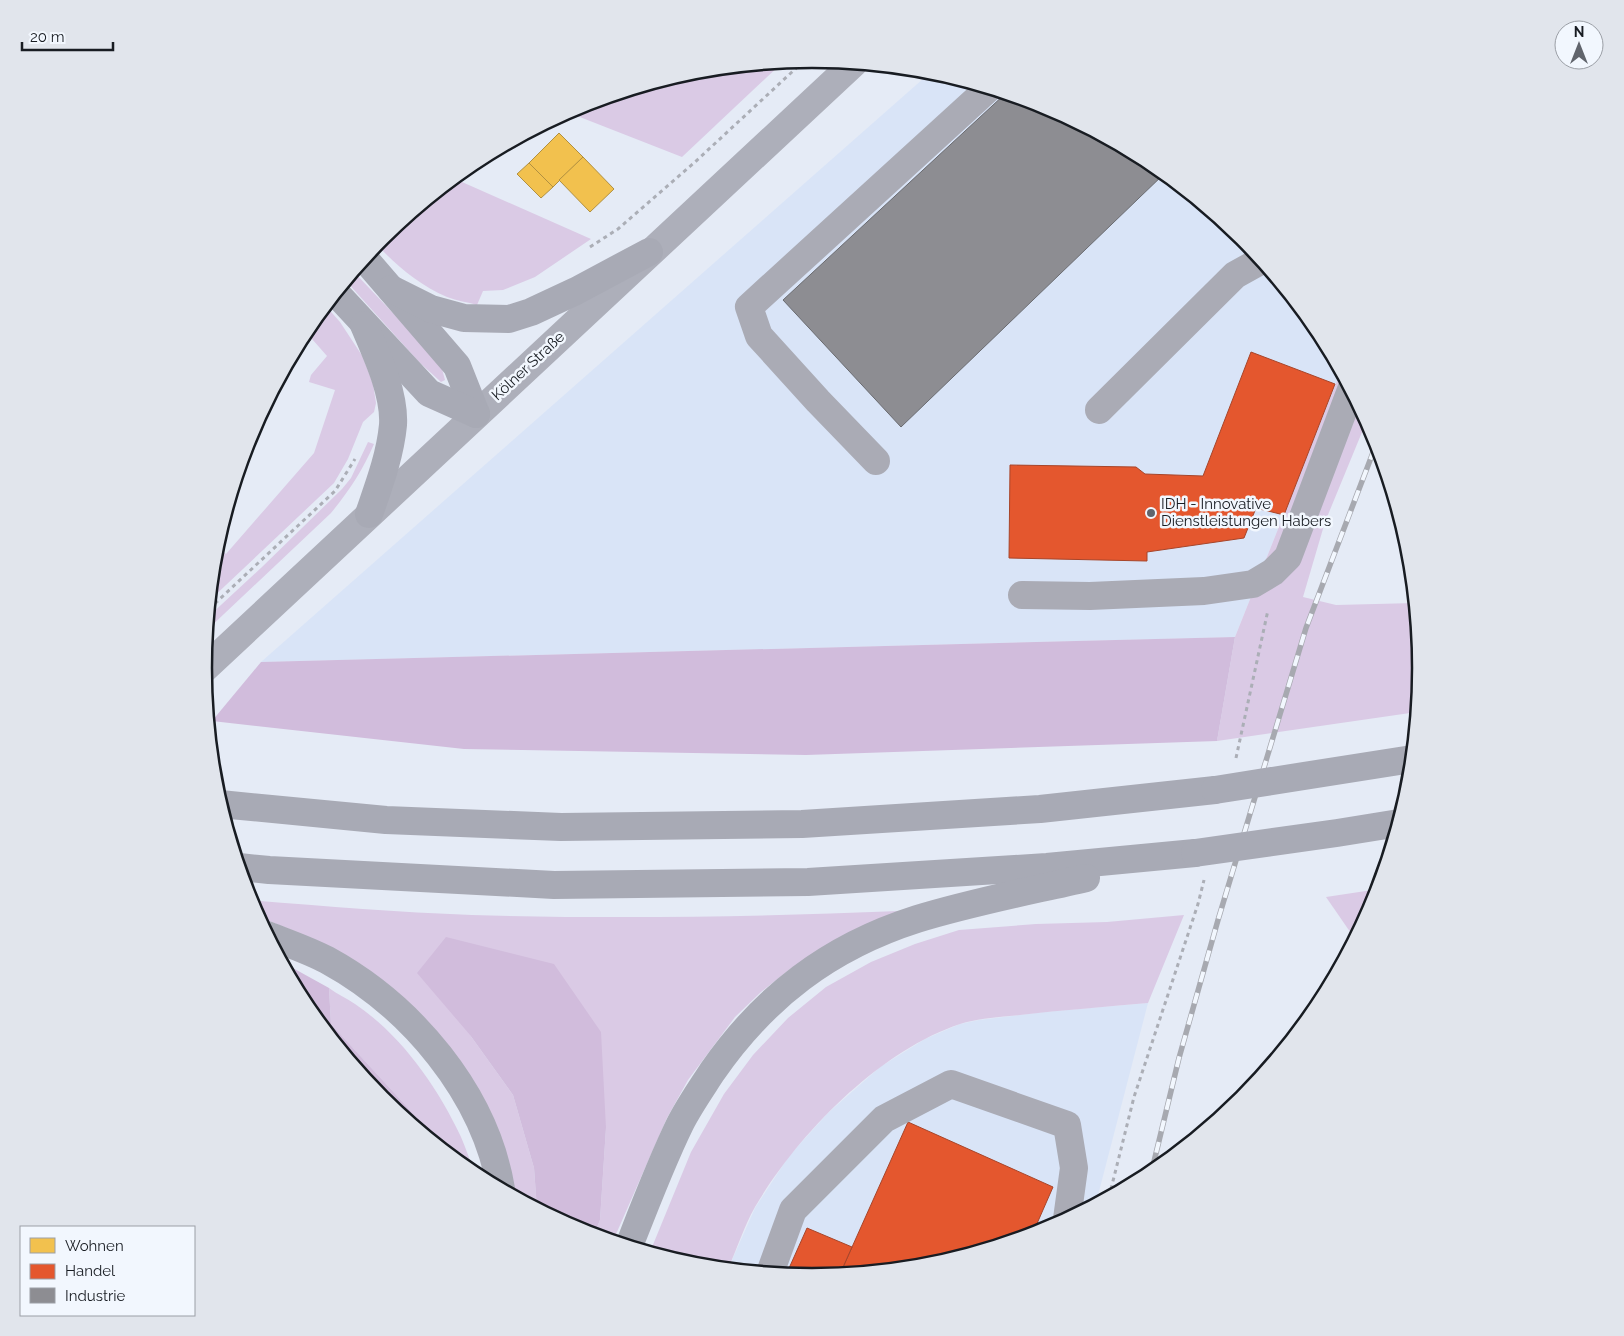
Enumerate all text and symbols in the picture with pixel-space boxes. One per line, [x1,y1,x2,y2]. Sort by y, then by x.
scale bar [22,20,114,52]
north arrow [1554,20,1604,70]
text: N [1574,24,1584,40]
text: 20 m [30,28,65,46]
street label: Kölner Straße [488,328,568,404]
place label: IDH - Innovative Dienstleistungen Habers [1161,495,1331,530]
marker: IDH - Innovative Dienstleistungen Habers [1145,507,1157,519]
legend [20,1226,195,1316]
text: Wohnen [65,1237,124,1255]
text: Handel [65,1262,116,1280]
text: Industrie [65,1287,126,1305]

